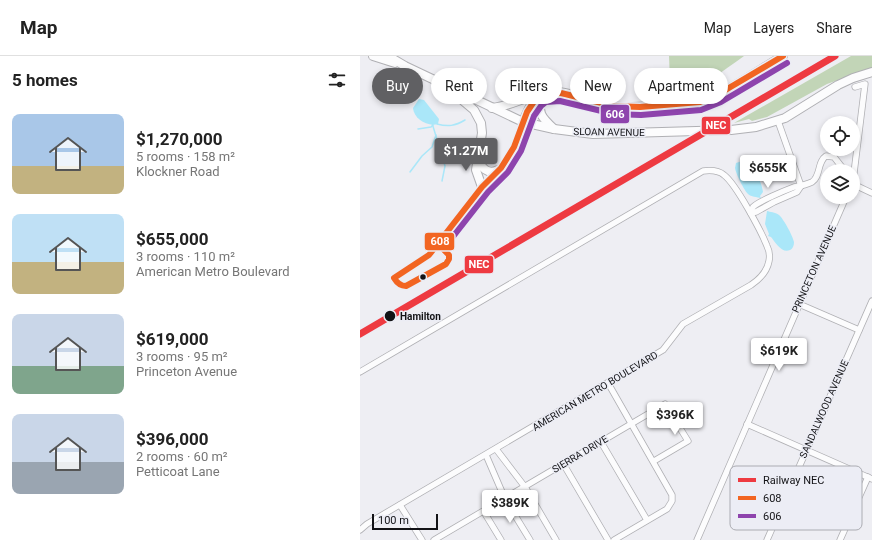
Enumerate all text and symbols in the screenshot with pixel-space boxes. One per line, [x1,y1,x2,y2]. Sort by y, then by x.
text: Map [20,16,58,39]
text: Map [704,20,731,36]
text: Layers [753,20,794,36]
text: Share [816,20,852,36]
chip: Buy [372,68,423,104]
chip: Rent [431,68,487,104]
chip: Filters [495,68,562,104]
chip: New [570,68,626,104]
chip: Apartment [634,68,728,104]
icon: filters [326,69,348,91]
text: 5 homes [12,70,78,90]
line badge: 606 [600,104,630,124]
text: 606 [606,108,624,121]
line badge: NEC [701,116,731,135]
map controls [820,116,860,204]
button: locate [820,116,860,156]
text: NEC [705,119,727,132]
street label: SLOAN AVENUE [573,126,645,138]
text: $1,270,000 [136,129,222,149]
icon: home [44,130,92,178]
pin: $1.27M [433,138,499,172]
text: $1.27M [444,143,489,158]
text: 5 rooms · 158 m² [136,149,235,164]
pin: $655K [740,155,796,189]
text: $655K [749,160,787,175]
text: Klockner Road [136,164,220,179]
button: layers [820,164,860,204]
street label: PRINCETON AVENUE [790,223,838,314]
text: $655,000 [136,229,208,249]
icon: home [44,230,92,278]
line badge: 608 [424,232,455,251]
text: 608 [431,235,449,248]
text: 3 rooms · 110 m² [136,249,235,264]
line badge: NEC [464,255,494,274]
text: NEC [468,258,490,271]
text: American Metro Boulevard [136,264,290,279]
unlabelled marker [418,272,428,282]
marker: Hamilton [383,309,397,323]
place label: Hamilton [400,311,441,322]
text: $619,000 [136,329,208,349]
icon: home [44,330,92,378]
pin: $619K [751,338,807,372]
text: $619K [760,343,798,358]
text: 3 rooms · 95 m² [136,349,228,364]
street label: AMERICAN METRO BOULEVARD [530,349,660,433]
street label: SANDALWOOD AVENUE [797,358,851,460]
text: Princeton Avenue [136,364,237,379]
pin: $396K [647,402,703,436]
text: $396K [656,407,694,422]
text: $396,000 [136,429,208,449]
icon: home [44,430,92,478]
street label: SIERRA DRIVE [550,433,610,475]
text: 2 rooms · 60 m² [136,449,228,464]
text: Petticoat Lane [136,464,220,479]
legend [730,466,862,530]
text: Railway NEC [763,474,824,487]
pin: $389K [482,490,538,524]
text: 608 [763,492,782,505]
text: $389K [491,495,529,510]
text: 606 [763,510,782,523]
scale bar [372,512,438,531]
text: 100 m [378,514,409,527]

